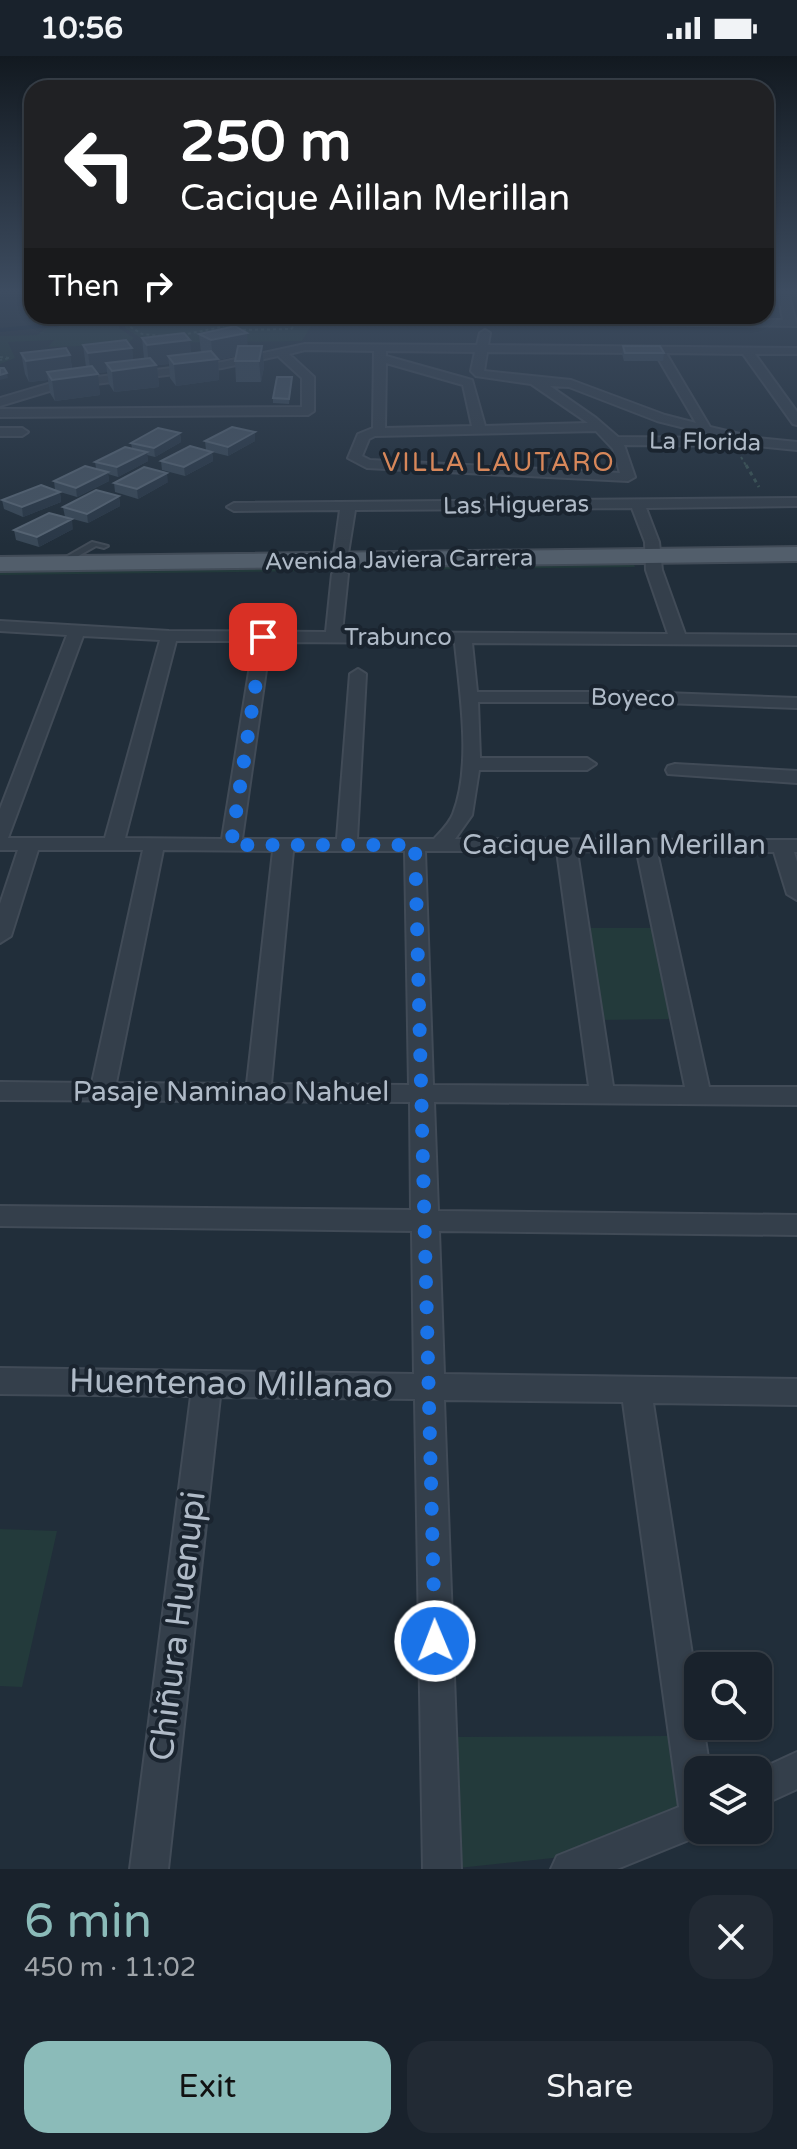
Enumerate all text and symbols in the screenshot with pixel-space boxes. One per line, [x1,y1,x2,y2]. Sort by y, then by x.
text: 10:56 [40,10,123,47]
text: 250 m [180,109,351,176]
icon: left [48,112,152,216]
text: Cacique Aillan Merillan [180,177,570,220]
icon: right [136,264,180,308]
text: Then [48,268,120,305]
street label: La Florida [649,427,761,457]
district label: VILLA LAUTARO [382,447,616,478]
street label: Las Higueras [443,489,589,521]
street label: Avenida Javiera Carrera [264,543,534,577]
pin [229,603,297,671]
icon: arrive [241,615,285,659]
street label: Trabunco [344,623,452,652]
street label: Boyeco [590,683,676,713]
street label: Cacique Aillan Merillan [462,828,766,862]
street label: Pasaje Naminao Nahuel [73,1075,389,1109]
street label: Huentenao Millanao [69,1361,393,1407]
street label: Chiñura Huenupi [141,1489,215,1763]
position arrow [393,1599,477,1683]
map controls [684,1652,772,1844]
button: search [684,1652,772,1740]
button: layers [684,1756,772,1844]
text: 6 min [24,1893,152,1951]
button: close [689,1895,773,1979]
text: 450 m · 11:02 [24,1952,196,1983]
button: Exit [24,2041,391,2133]
button: Share [407,2041,773,2133]

